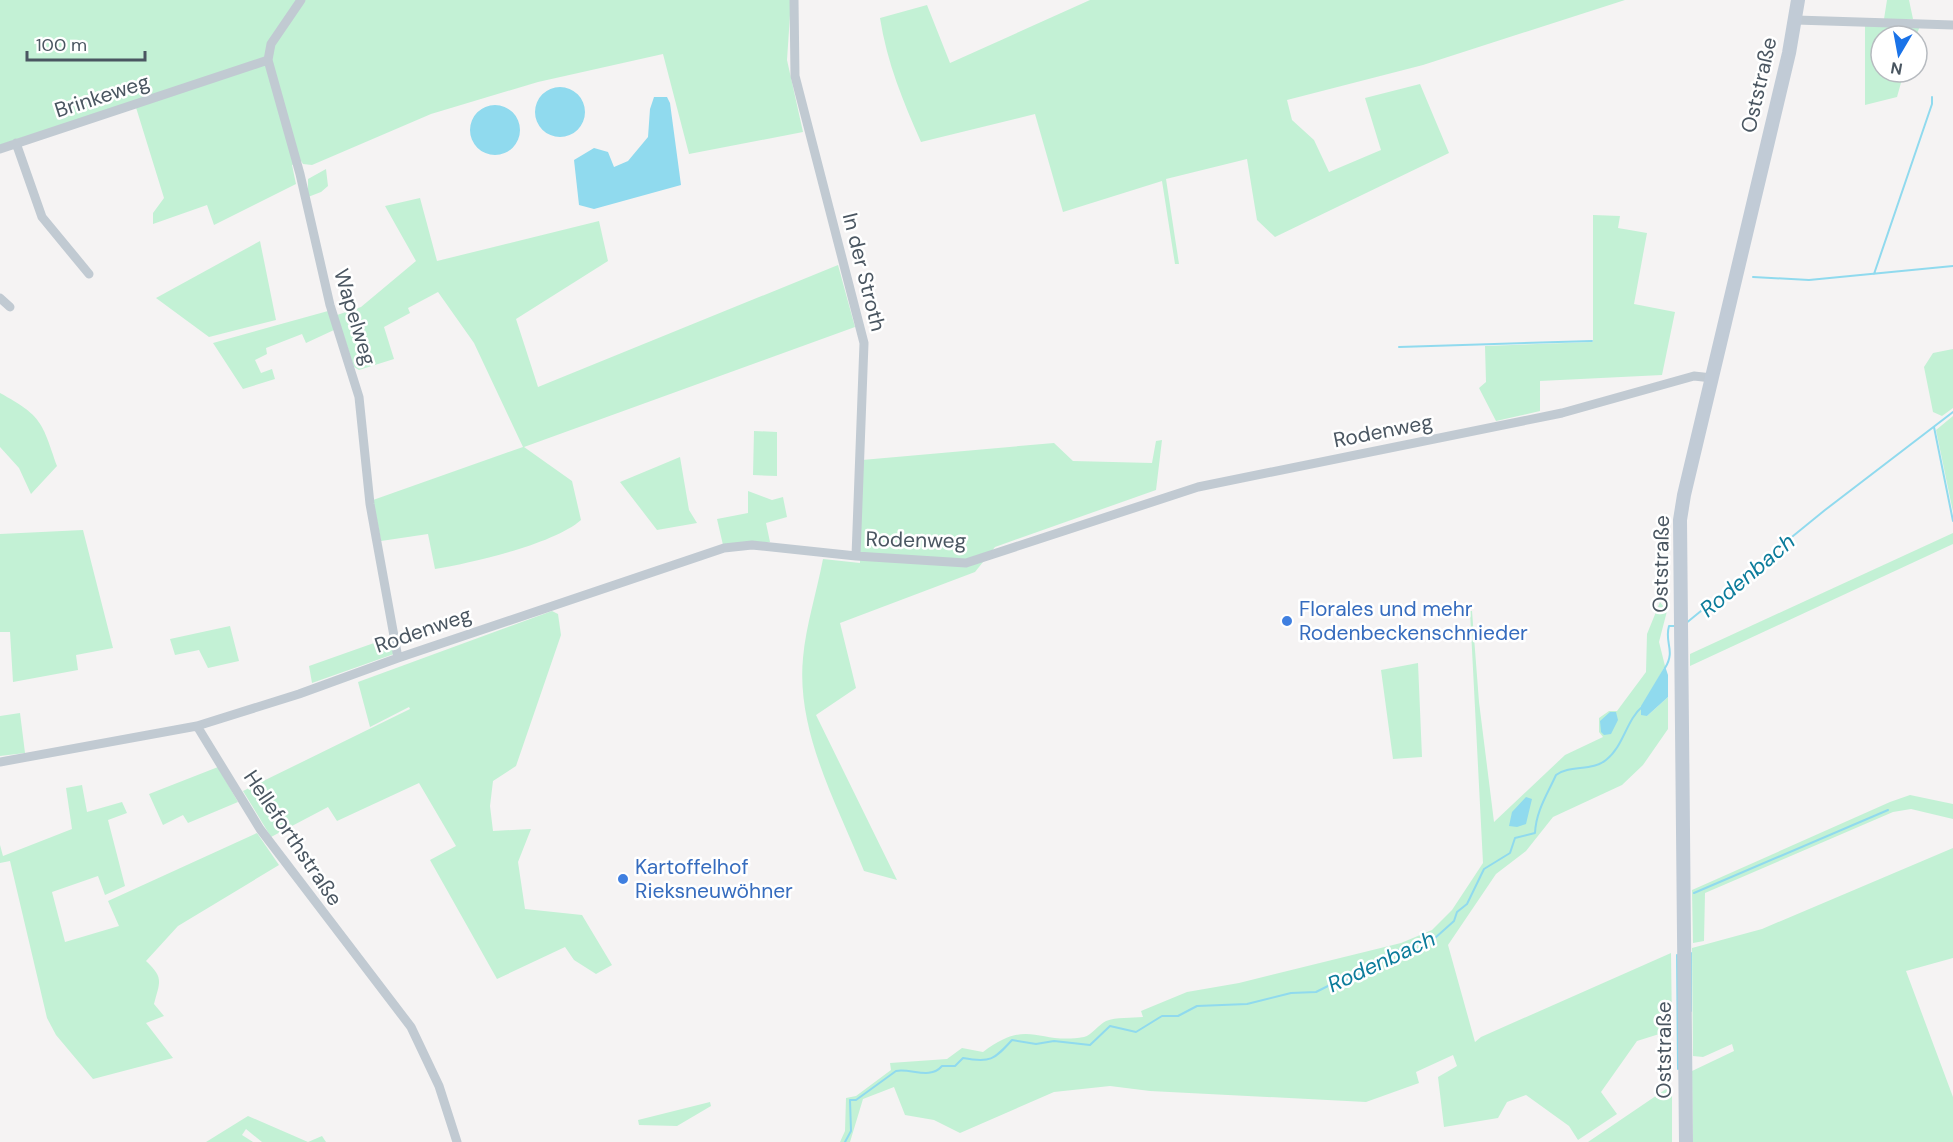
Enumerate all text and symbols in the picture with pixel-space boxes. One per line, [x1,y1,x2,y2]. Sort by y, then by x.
scale bar [27,24,146,62]
north arrow [1869,24,1929,84]
text: 100 m [36,33,87,57]
street label: Oststraße [1734,34,1784,136]
text: N [1889,57,1904,80]
street label: Brinkeweg [51,67,153,124]
street label: In der Stroth [836,210,892,334]
street label: Wapelweg [327,265,383,369]
street label: Rodenweg [1331,408,1435,454]
street label: Oststraße [1646,515,1676,613]
street label: Rodenweg [865,525,967,555]
water label: Rodenbach [1694,527,1801,624]
place label: Florales und mehr Rodenbeckenschnieder [1299,595,1528,647]
street label: Rodenweg [371,600,475,660]
marker: Florales und mehr Rodenbeckenschnieder [1280,614,1294,628]
street label: Helleforthstraße [237,765,349,911]
place label: Kartoffelhof Rieksneuwöhner [635,853,793,905]
marker: Kartoffelhof Rieksneuwöhner [616,872,630,886]
water label: Rodenbach [1323,924,1440,999]
street label: Oststraße [1650,1001,1678,1099]

